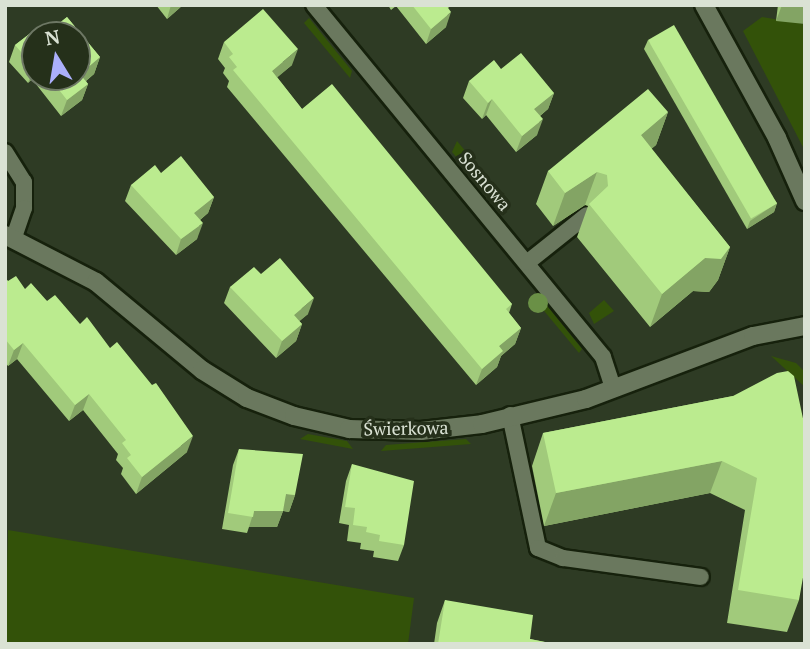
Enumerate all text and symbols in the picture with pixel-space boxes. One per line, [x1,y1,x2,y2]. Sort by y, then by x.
north arrow [21,21,91,91]
text: N [43,23,62,51]
street label: Sosnowa [454,147,516,215]
street label: Świerkowa [363,416,449,440]

